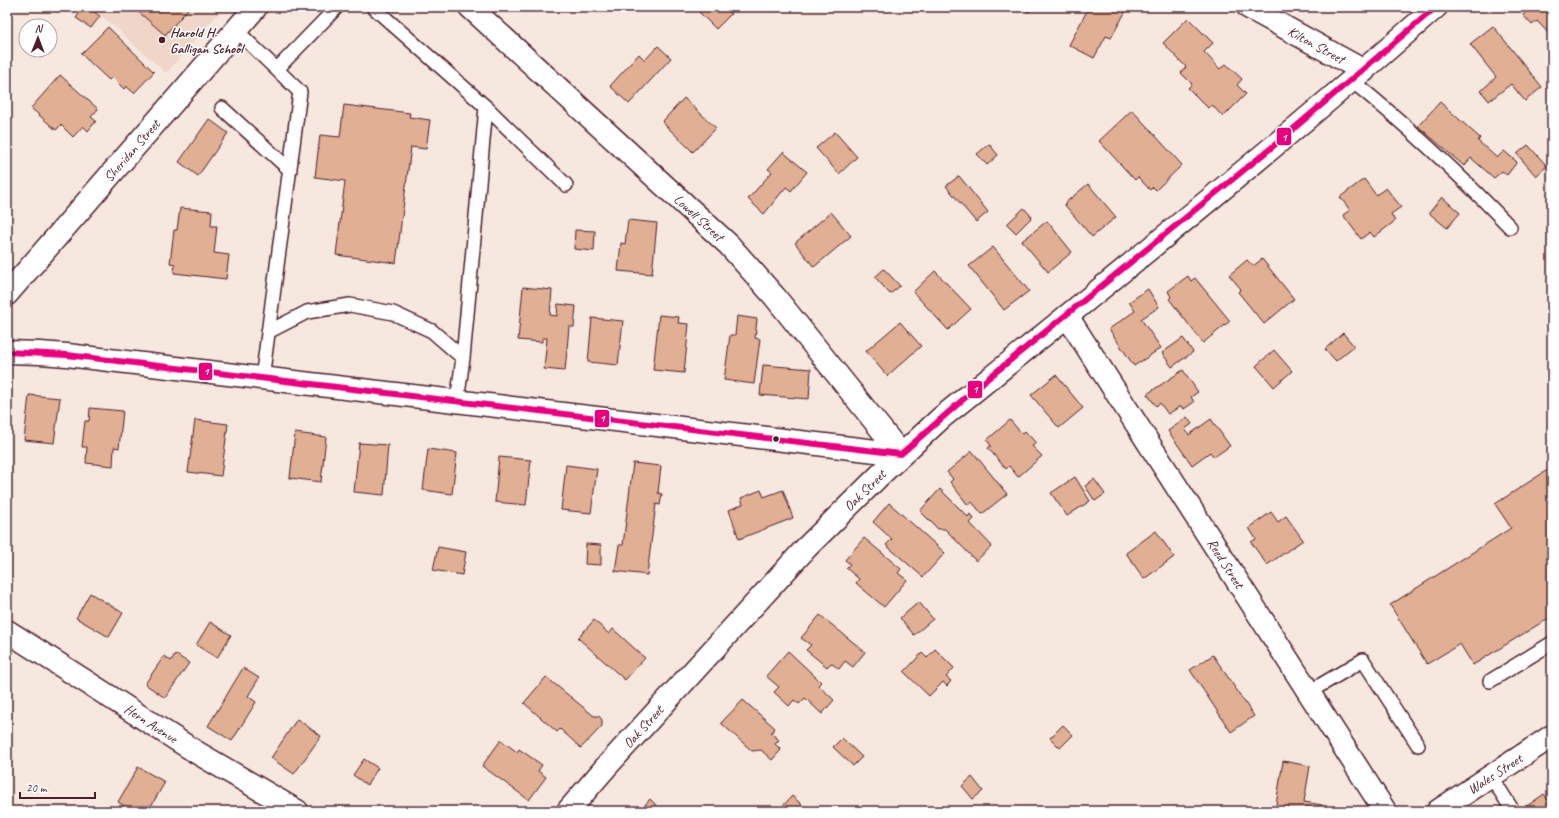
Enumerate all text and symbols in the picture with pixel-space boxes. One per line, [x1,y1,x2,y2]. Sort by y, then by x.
north arrow [18,18,58,58]
text: N [35,21,44,35]
street label: Kilton Street [1285,23,1349,69]
place label: Harold H. Galligan School [170,24,246,57]
marker: Harold H. Galligan School [157,35,167,45]
street label: Sheridan Street [100,115,164,185]
line badge: 1 [1276,127,1292,146]
text: 1 [1282,130,1288,144]
street label: Lowell Street [670,191,729,246]
line badge: 1 [198,362,213,381]
text: 1 [204,364,210,378]
line badge: 1 [967,380,983,399]
text: 1 [973,382,979,396]
line badge: 1 [594,409,610,428]
text: 1 [600,411,606,425]
unlabelled marker [771,434,781,444]
street label: Oak Street [840,465,890,515]
street label: Reed Street [1203,536,1248,593]
street label: Hern Avenue [121,700,182,748]
street label: Oak Street [620,701,668,752]
street label: Wales Street [1465,749,1527,798]
scale bar [20,774,95,800]
text: 20 m [26,780,48,796]

